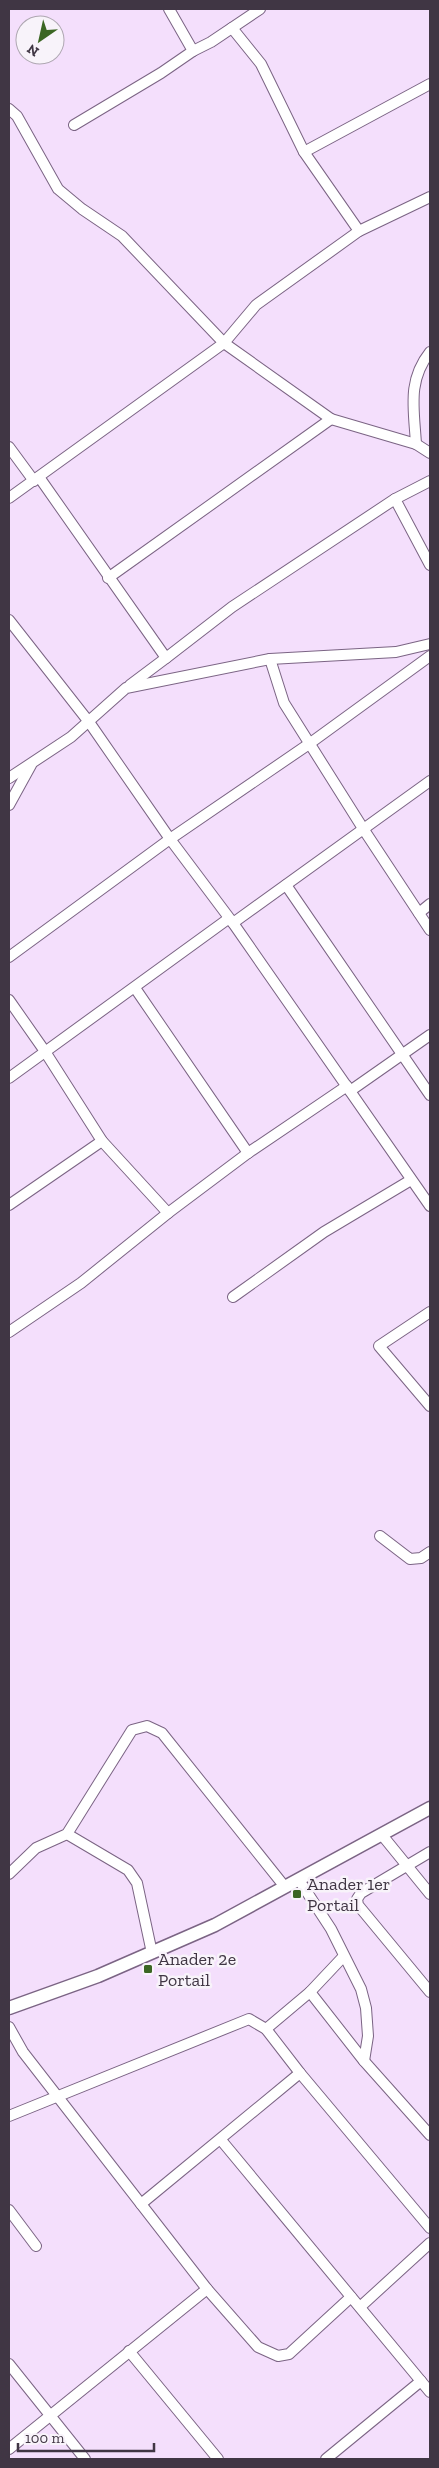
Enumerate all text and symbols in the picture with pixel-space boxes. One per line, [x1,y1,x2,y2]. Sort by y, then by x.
north arrow [15,15,65,65]
text: N [24,40,42,60]
place label: Anader 1er Portail [307,1873,390,1916]
marker: Anader 1er Portail [291,1888,303,1900]
place label: Anader 2e Portail [158,1948,236,1991]
marker: Anader 2e Portail [142,1963,154,1975]
scale bar [18,2420,154,2452]
text: 100 m [25,2429,64,2447]

